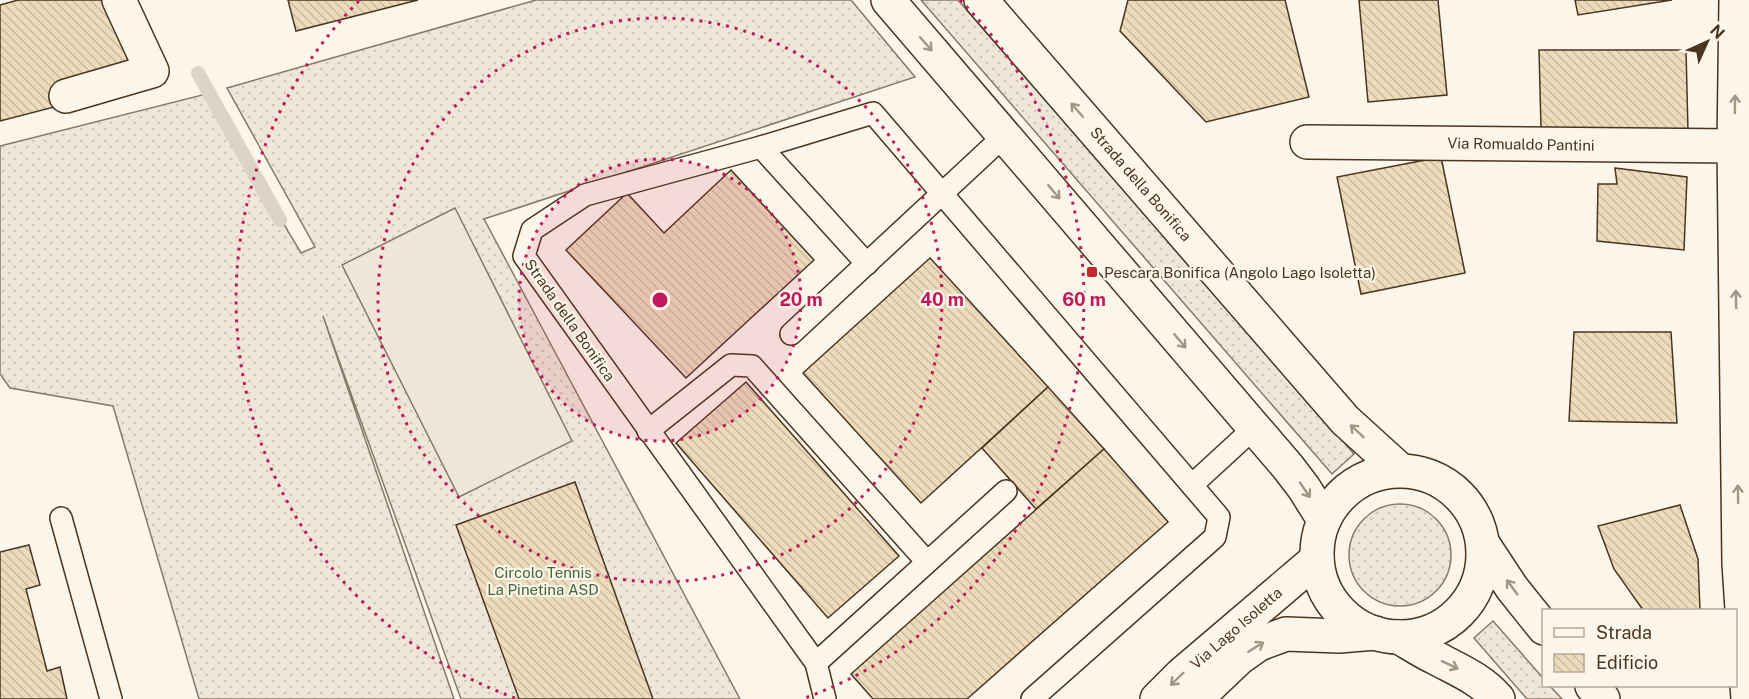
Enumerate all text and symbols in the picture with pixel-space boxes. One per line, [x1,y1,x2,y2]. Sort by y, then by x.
north arrow [1677,12,1737,72]
text: N [1706,21,1728,43]
one-way arrow [920,36,933,52]
one-way arrow [1729,94,1740,114]
one-way arrow [1070,103,1084,118]
street label: Strada della Bonifica [1087,124,1195,244]
street label: Via Romualdo Pantini [1447,134,1595,154]
one-way arrow [1047,184,1060,200]
street label: Strada della Bonifica [521,256,619,384]
place label: Pescara Bonifica (Angolo Lago Isoletta) [1104,264,1376,281]
marker: Pescara Bonifica (Angolo Lago Isoletta) [1085,265,1099,279]
text: 20 m [779,289,823,310]
text: 40 m [920,289,964,310]
text: 60 m [1062,289,1106,310]
one-way arrow [1730,289,1742,309]
centre of rings [650,290,670,310]
one-way arrow [1173,333,1187,348]
one-way arrow [1350,424,1365,438]
one-way arrow [1299,481,1311,498]
one-way arrow [1732,484,1744,504]
park label: Circolo Tennis La Pinetina ASD [487,564,599,598]
one-way arrow [1506,579,1518,595]
street label: Via Lago Isoletta [1187,584,1285,672]
legend [1542,609,1737,687]
text: Strada [1596,622,1652,643]
one-way arrow [1247,640,1264,653]
text: Edificio [1596,652,1658,673]
one-way arrow [1441,660,1459,671]
one-way arrow [1170,672,1185,686]

